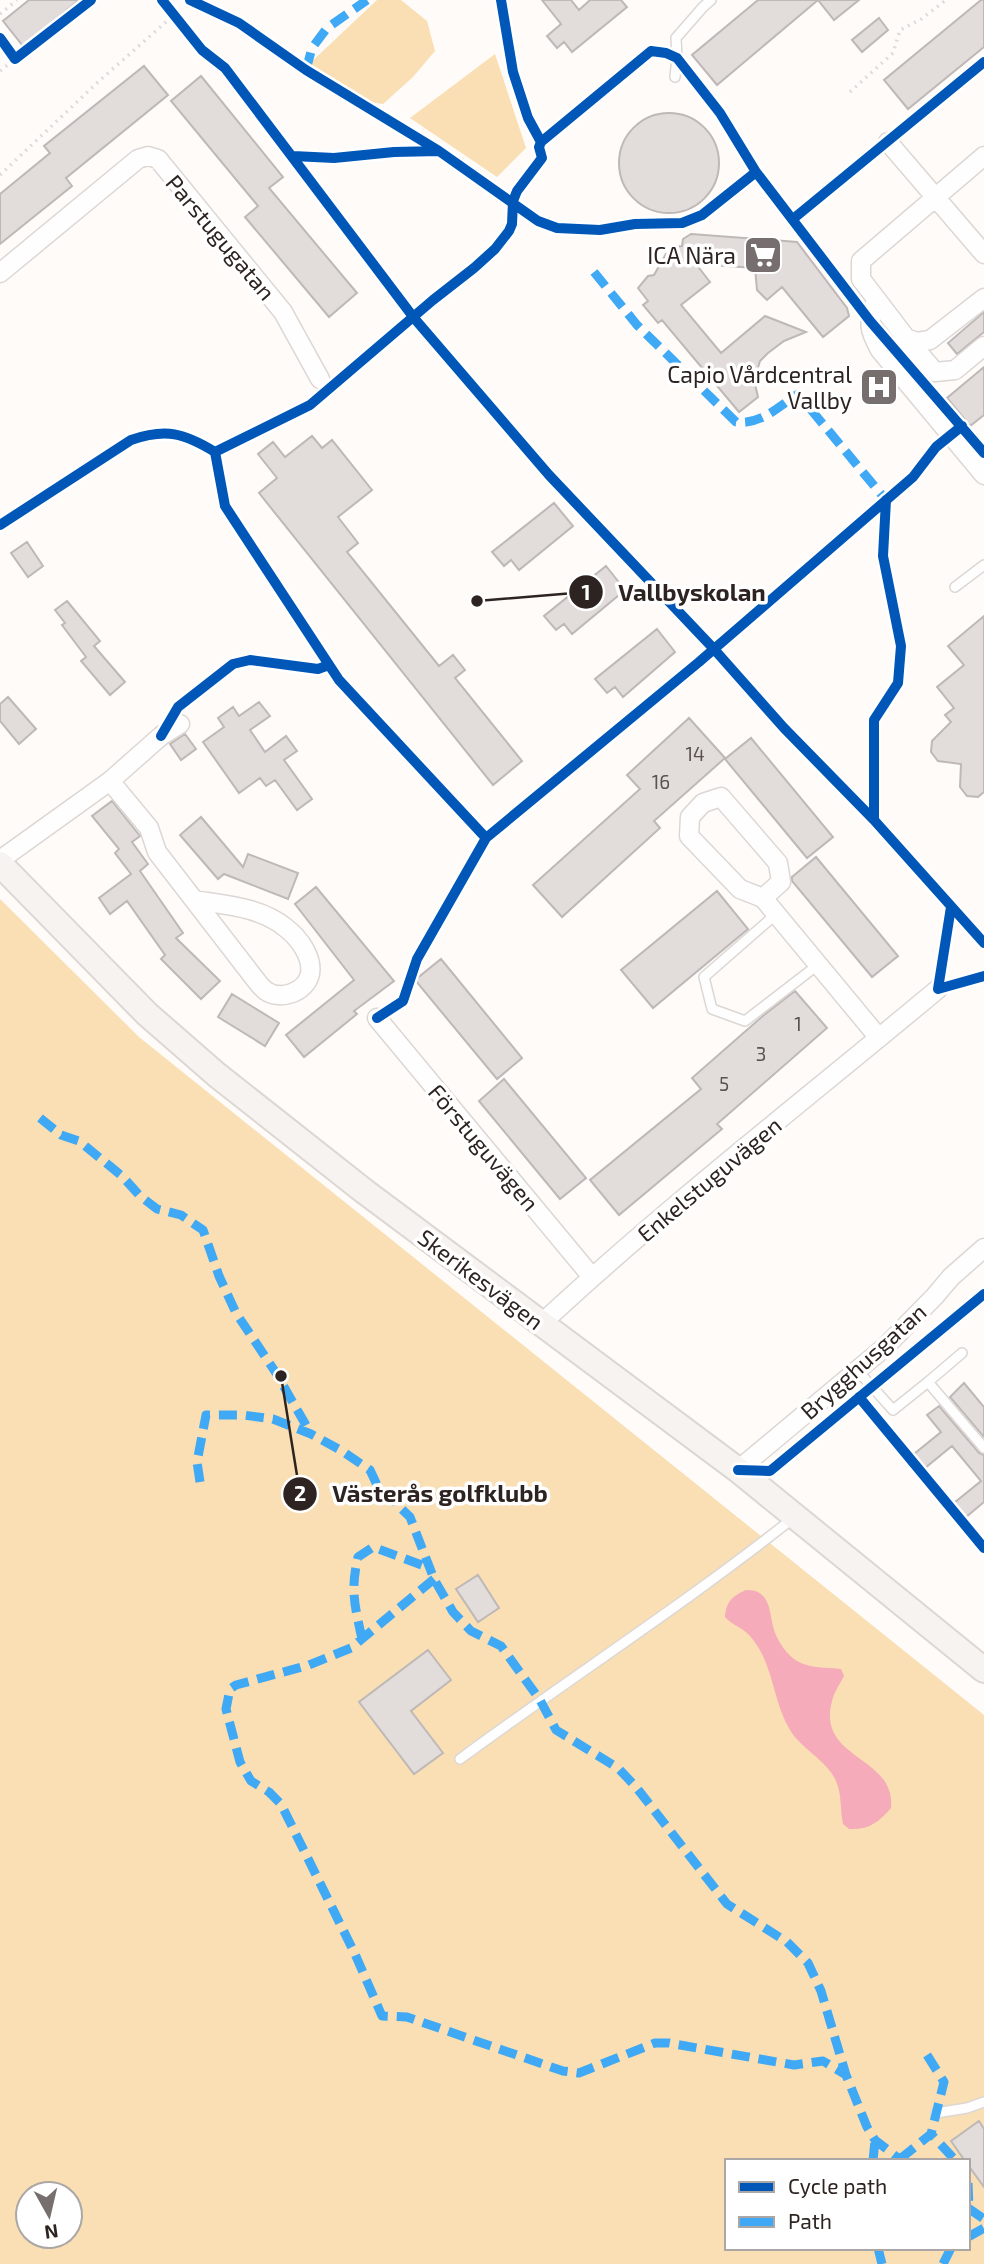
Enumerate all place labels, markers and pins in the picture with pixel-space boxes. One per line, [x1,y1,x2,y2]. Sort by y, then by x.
supermarket icon: ICA Nära [742,234,784,276]
place label: ICA Nära [647,241,736,269]
place label: Capio Vårdcentral Vallby [667,360,852,414]
hospital icon: Capio Vårdcentral Vallby [858,366,900,408]
callout: Vallbyskolan [569,570,780,615]
callout: Västerås golfklubb [283,1472,562,1517]

